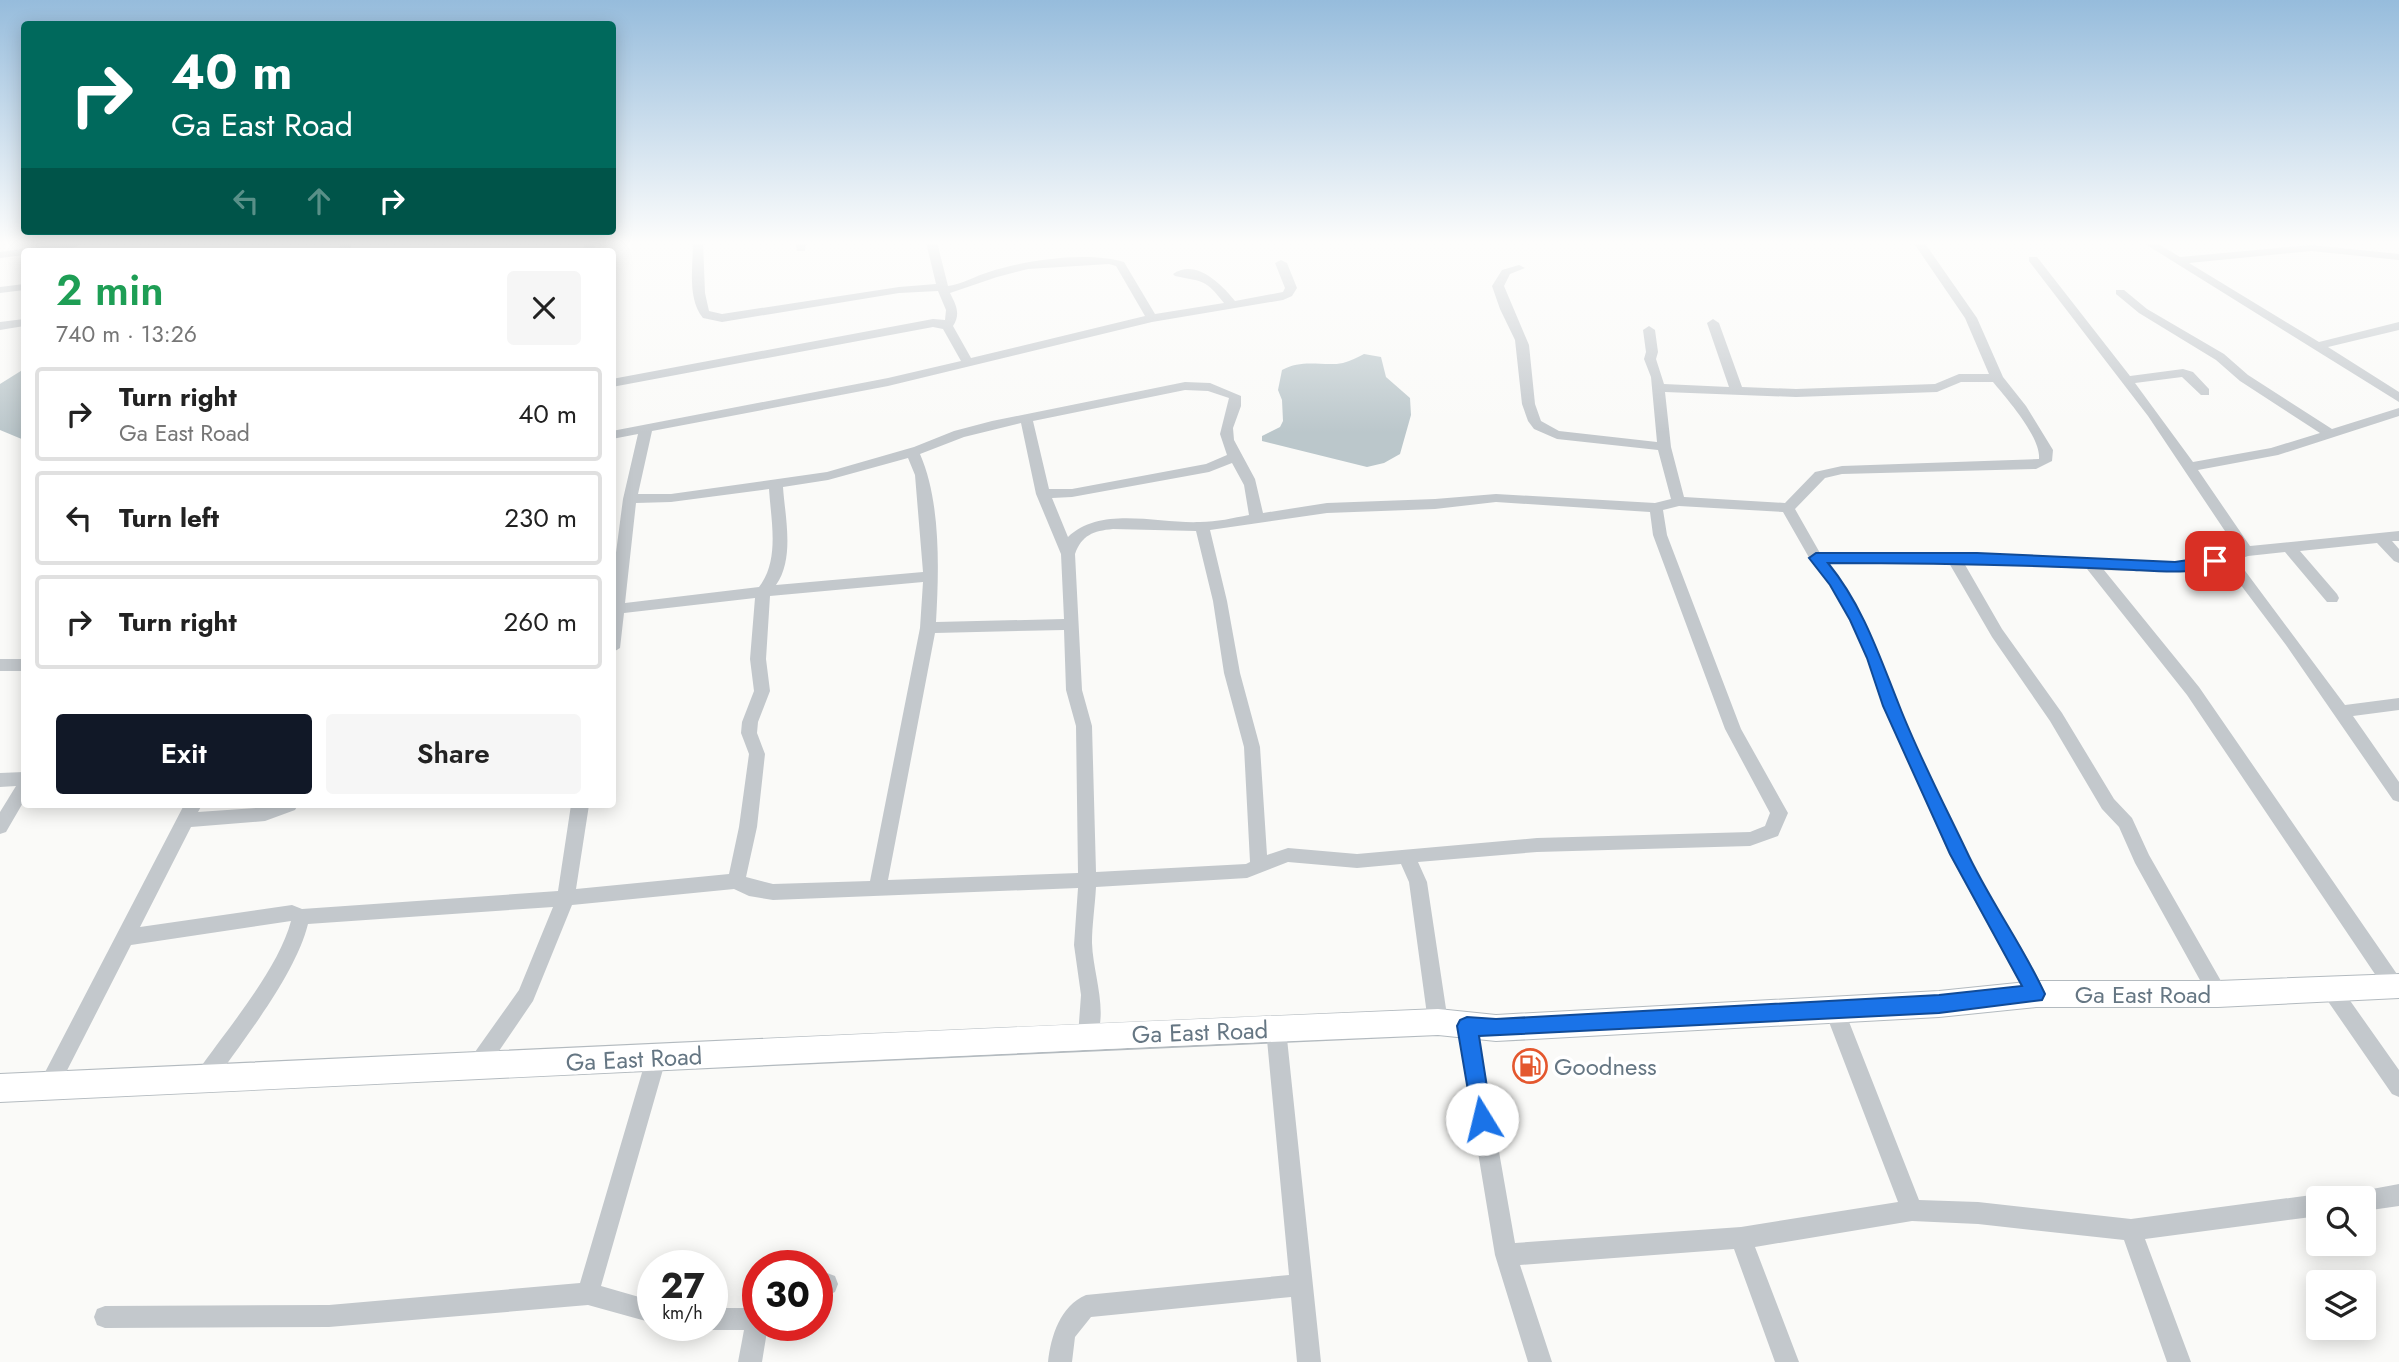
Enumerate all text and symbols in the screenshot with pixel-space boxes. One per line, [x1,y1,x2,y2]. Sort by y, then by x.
text: 40 m [171,37,293,107]
icon: right [56,49,147,140]
text: Ga East Road [171,102,353,148]
icon: left [227,182,265,220]
icon: ahead [300,182,338,220]
icon: right [373,182,411,220]
text: 2 min [56,260,164,321]
button: close [507,271,581,345]
text: 740 m · 13:26 [56,317,197,351]
text: Turn right [119,378,237,416]
icon: right [60,395,98,433]
text: 40 m [518,395,577,433]
text: Ga East Road [119,416,250,450]
icon: left [60,499,98,537]
text: Turn left [119,499,219,537]
text: 230 m [504,499,577,537]
pin [2185,531,2245,591]
icon: arrive [2196,542,2234,580]
icon: right [60,603,98,641]
text: Turn right [119,603,237,641]
text: 260 m [504,603,577,641]
button: Exit [56,714,312,794]
button: Share [326,714,581,794]
street label: Ga East Road [2075,977,2211,1012]
street label: Ga East Road [1131,1012,1269,1052]
street label: Ga East Road [565,1038,703,1080]
fuel station icon: Goodness [1511,1047,1549,1085]
place label: Goodness [1554,1049,1657,1084]
position arrow [1445,1082,1519,1156]
map controls [2306,1186,2376,1340]
button: search [2306,1186,2376,1256]
speed limit sign: 30 [742,1250,833,1341]
text: 27 [660,1261,705,1311]
button: layers [2306,1270,2376,1340]
text: km/h [662,1300,703,1326]

